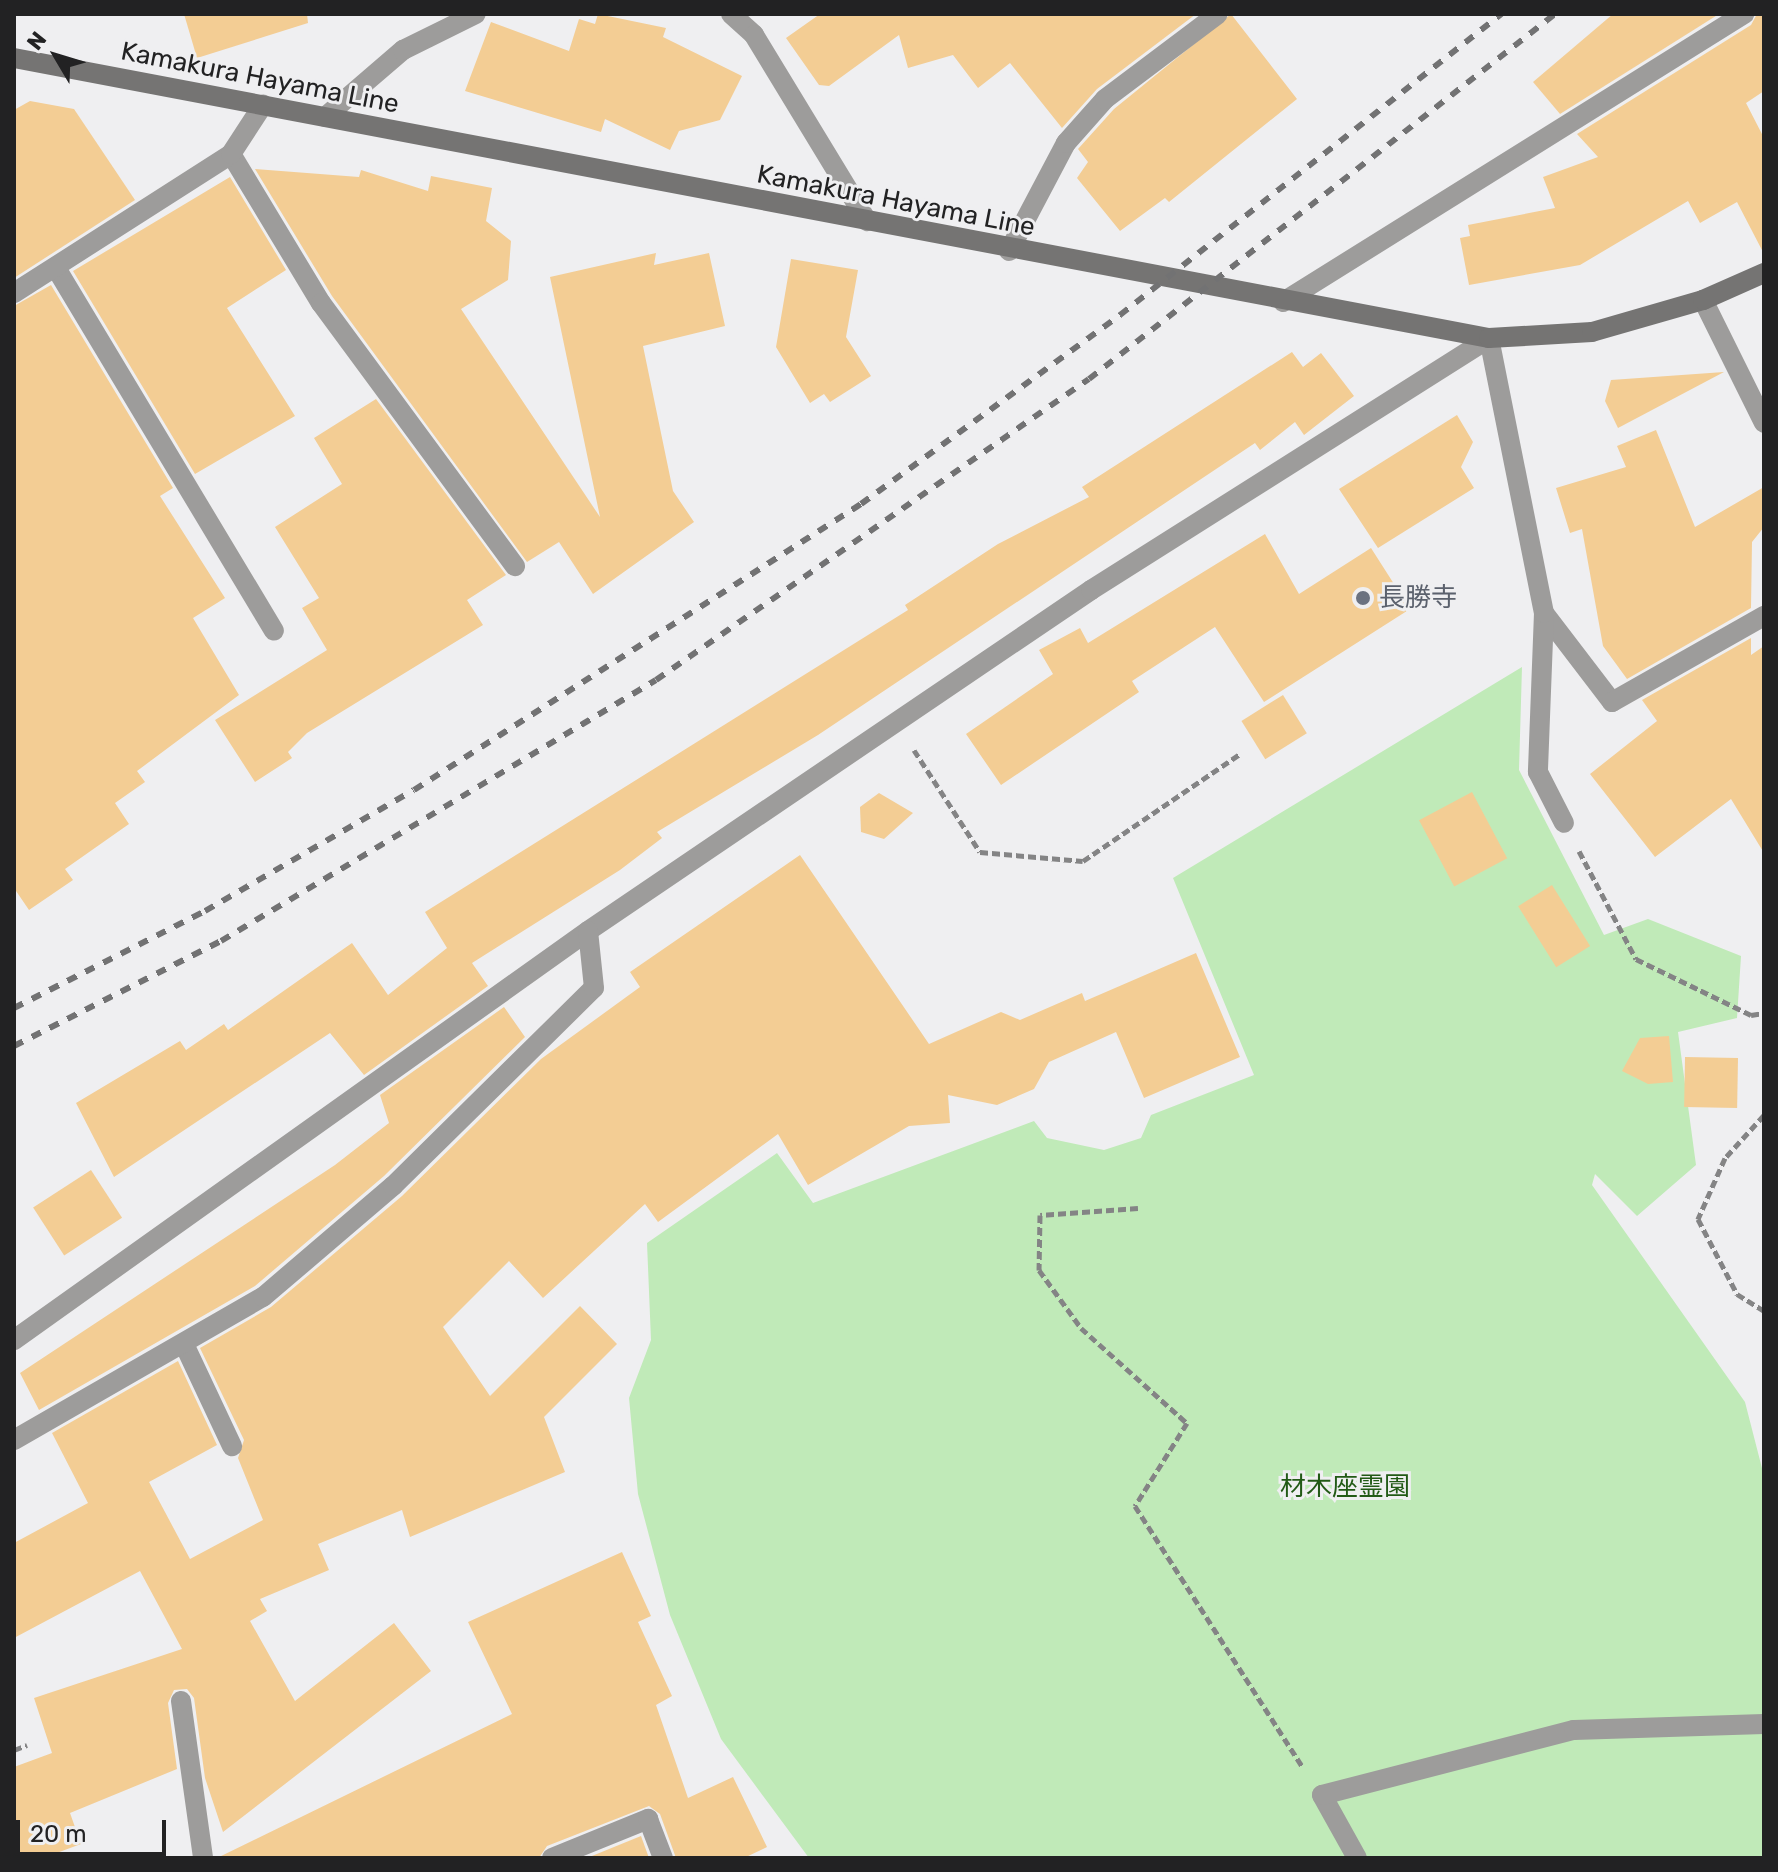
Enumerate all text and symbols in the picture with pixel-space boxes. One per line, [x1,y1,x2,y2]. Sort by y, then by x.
north arrow [16,16,96,96]
text: N [21,26,52,55]
street label: Kamakura Hayama Line [118,36,402,120]
street label: Kamakura Hayama Line [754,159,1038,243]
place label: 長勝寺 [1379,582,1457,614]
marker: 長勝寺 [1354,589,1372,607]
park label: 材木座霊園 [1280,1471,1410,1503]
scale bar [20,1804,170,1854]
text: 20 m [30,1820,87,1848]

